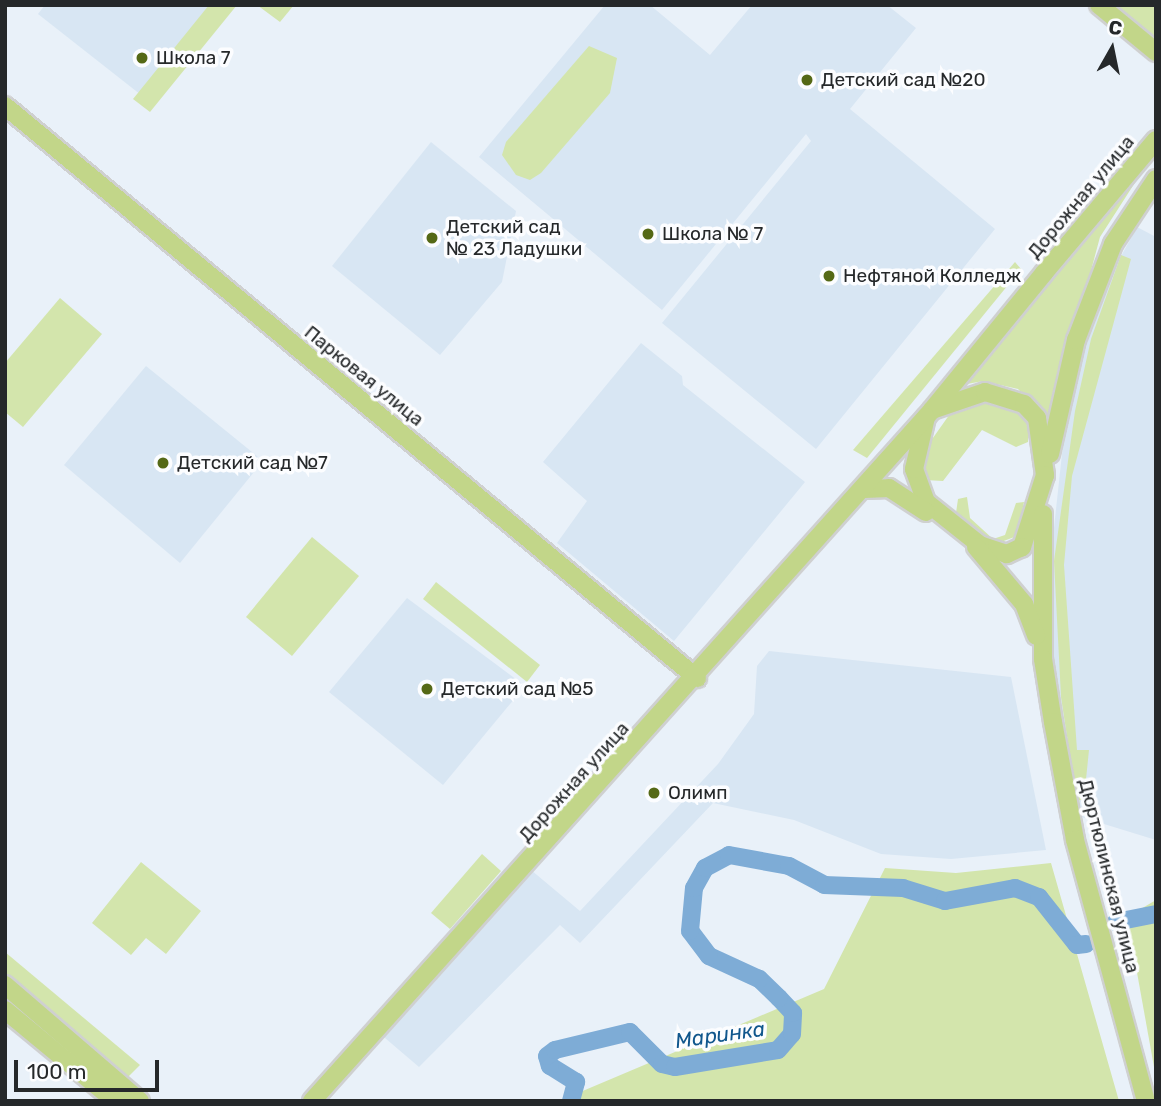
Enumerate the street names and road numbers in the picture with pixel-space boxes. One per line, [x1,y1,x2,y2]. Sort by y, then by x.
street label: Дорожная улица [1023,131,1139,263]
street label: Парковая улица [300,321,428,431]
street label: Дорожная улица [514,717,634,847]
street label: Дюртюлинская улица [1074,776,1144,976]

